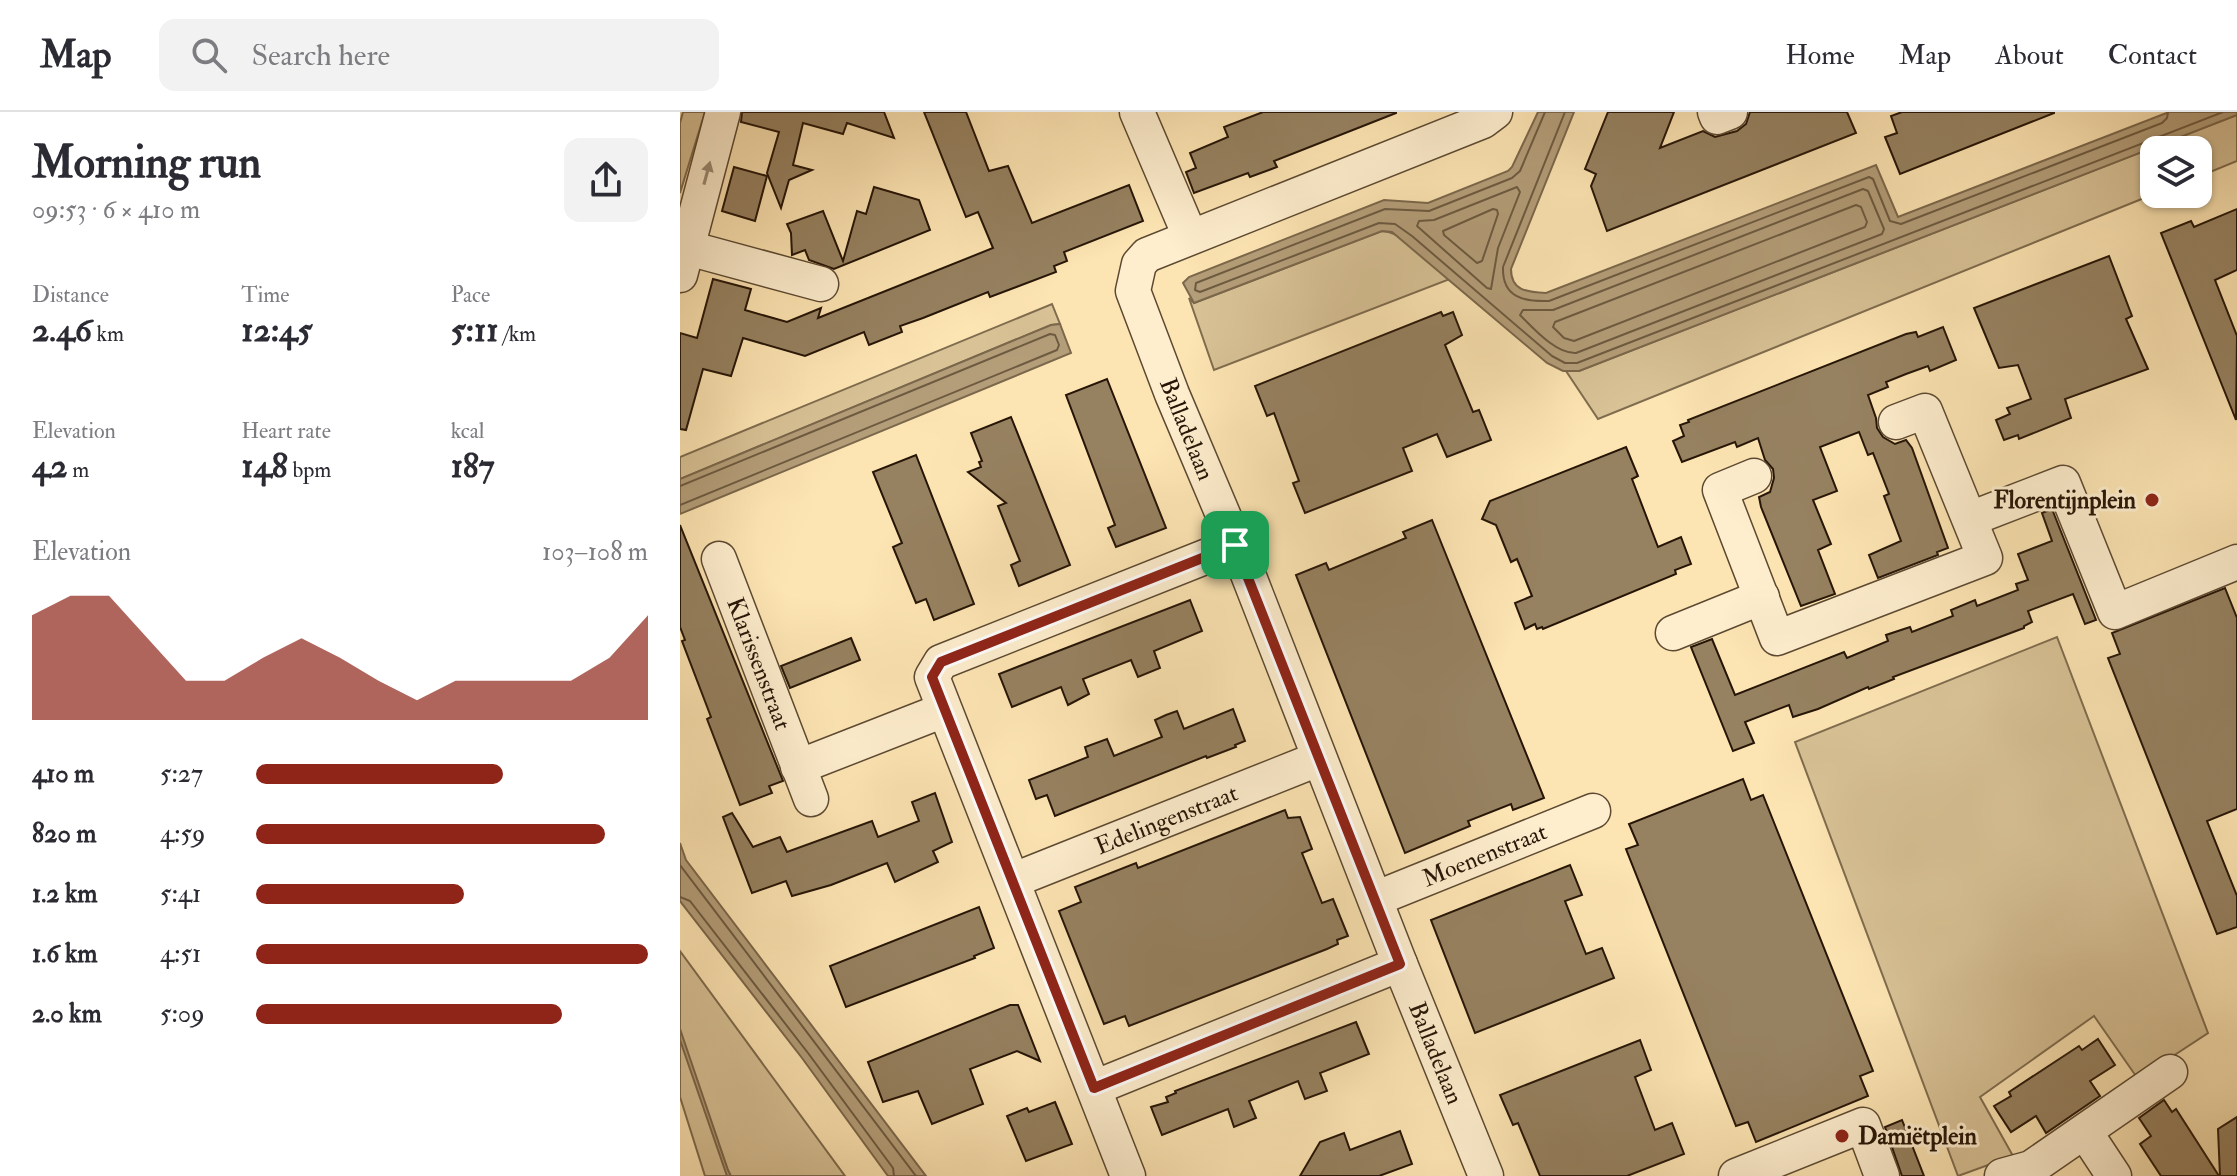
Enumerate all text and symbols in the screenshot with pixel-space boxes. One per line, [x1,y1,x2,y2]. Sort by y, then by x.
search box [159,19,719,91]
text: Map [40,31,111,79]
icon: search [187,33,231,77]
text: Search here [251,37,390,74]
text: Home [1785,38,1855,73]
text: Map [1899,38,1951,73]
text: About [1995,38,2064,73]
text: Contact [2108,38,2197,73]
text: Morning run [32,136,261,191]
map controls [2140,136,2212,208]
button: layers [2140,136,2212,208]
button: share [564,138,648,222]
one-way arrow [702,160,714,185]
text: 09:53 · 6 × 410 m [32,194,200,226]
text: Distance [32,281,109,309]
text: Time [241,281,289,309]
text: Pace [451,281,490,309]
text: 2.46 [32,309,92,352]
text: 12:45 [241,309,312,352]
text: 5:11 [451,309,498,352]
text: km [92,320,124,348]
text: /km [498,320,536,348]
street label: Balladelaan [1152,373,1221,485]
text: Elevation [32,417,116,445]
text: Heart rate [241,417,331,445]
text: kcal [451,417,484,445]
text: 42 [32,445,68,488]
text: 148 [241,445,288,488]
text: 187 [451,445,494,488]
text: m [68,456,89,484]
text: bpm [288,456,331,484]
place label: Florentijnplein [1993,485,2137,516]
marker: Florentijnplein [2143,491,2161,509]
pin [1201,511,1269,579]
icon: arrive [1213,523,1257,567]
text: Elevation [32,536,131,568]
text: 103–108 m [542,536,648,568]
street label: Klarissenstraat [719,593,798,735]
text: 410 m [32,758,94,790]
text: 5:27 [160,758,203,790]
street label: Edelingenstraat [1091,777,1243,862]
street label: Moenenstraat [1418,816,1552,894]
text: 820 m [32,818,96,850]
text: 4:59 [160,818,205,850]
text: 1.2 km [32,878,98,910]
text: 5:41 [160,878,201,910]
text: 1.6 km [32,938,97,970]
text: 4:51 [160,938,201,970]
street label: Balladelaan [1401,997,1470,1109]
text: 2.0 km [32,998,102,1030]
text: 5:09 [160,998,205,1030]
place label: Damiëtplein [1858,1121,1978,1152]
marker: Damiëtplein [1833,1127,1851,1145]

